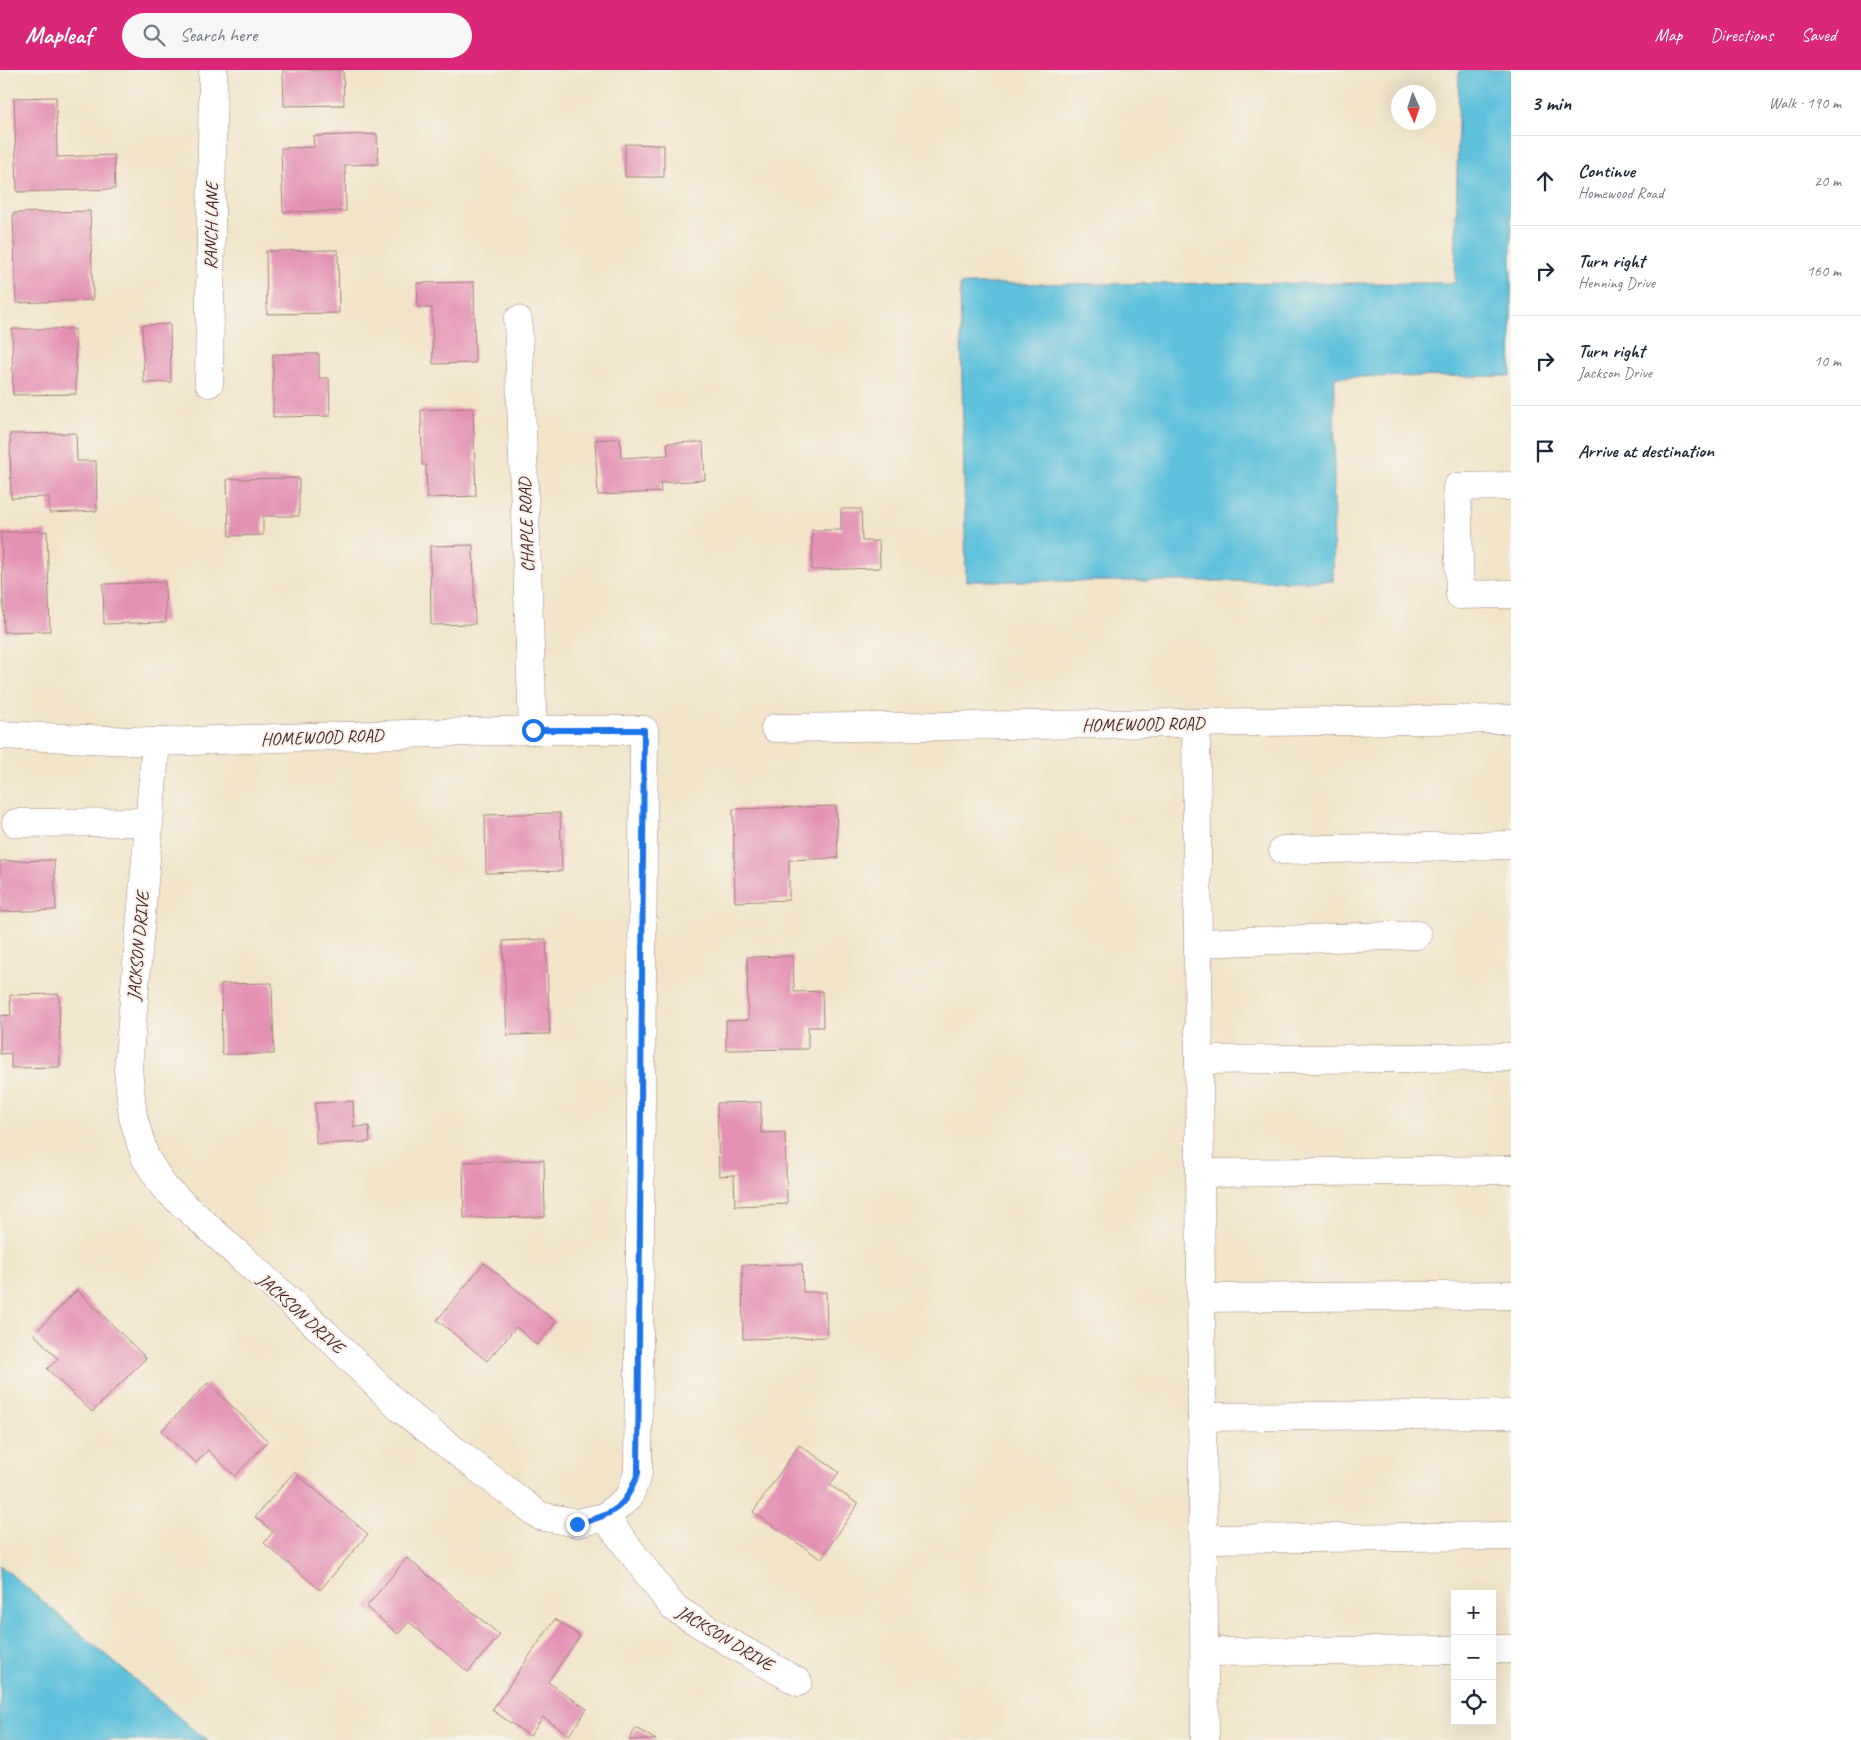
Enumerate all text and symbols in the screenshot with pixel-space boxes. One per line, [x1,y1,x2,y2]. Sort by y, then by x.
search box [122,13,472,58]
text: Mapleaf [25,20,92,50]
icon: search [140,21,168,49]
text: Search here [180,23,257,47]
text: Map [1655,24,1682,46]
text: Directions [1710,24,1773,46]
text: Saved [1801,24,1836,46]
north arrow [1391,85,1436,130]
text: 3 min [1531,90,1571,116]
text: Walk · 190 m [1769,93,1841,113]
text: Continue [1578,159,1635,183]
icon: ahead [1531,167,1559,195]
text: 20 m [1814,171,1841,191]
street label: RANCH LANE [199,180,223,270]
text: Homewood Road [1578,183,1663,203]
text: Turn right [1578,249,1645,273]
icon: right [1531,257,1559,285]
text: 160 m [1807,261,1841,281]
text: Henning Drive [1578,273,1655,293]
text: Turn right [1578,339,1645,363]
icon: right [1531,347,1559,375]
text: 10 m [1814,351,1841,371]
text: Jackson Drive [1578,363,1652,383]
icon: arrive [1531,437,1559,465]
text: Arrive at destination [1578,439,1714,463]
street label: CHAPLE ROAD [513,476,539,573]
street label: HOMEWOOD ROAD [1082,712,1206,736]
route start [522,719,545,742]
street label: HOMEWOOD ROAD [260,724,385,750]
street label: JACKSON DRIVE [122,888,154,1002]
street label: JACKSON DRIVE [252,1268,351,1359]
route end [566,1513,589,1536]
map controls [1451,1590,1496,1725]
button: + [1451,1590,1496,1635]
street label: JACKSON DRIVE [672,1600,780,1677]
button: − [1451,1635,1496,1680]
button: locate [1451,1680,1496,1725]

